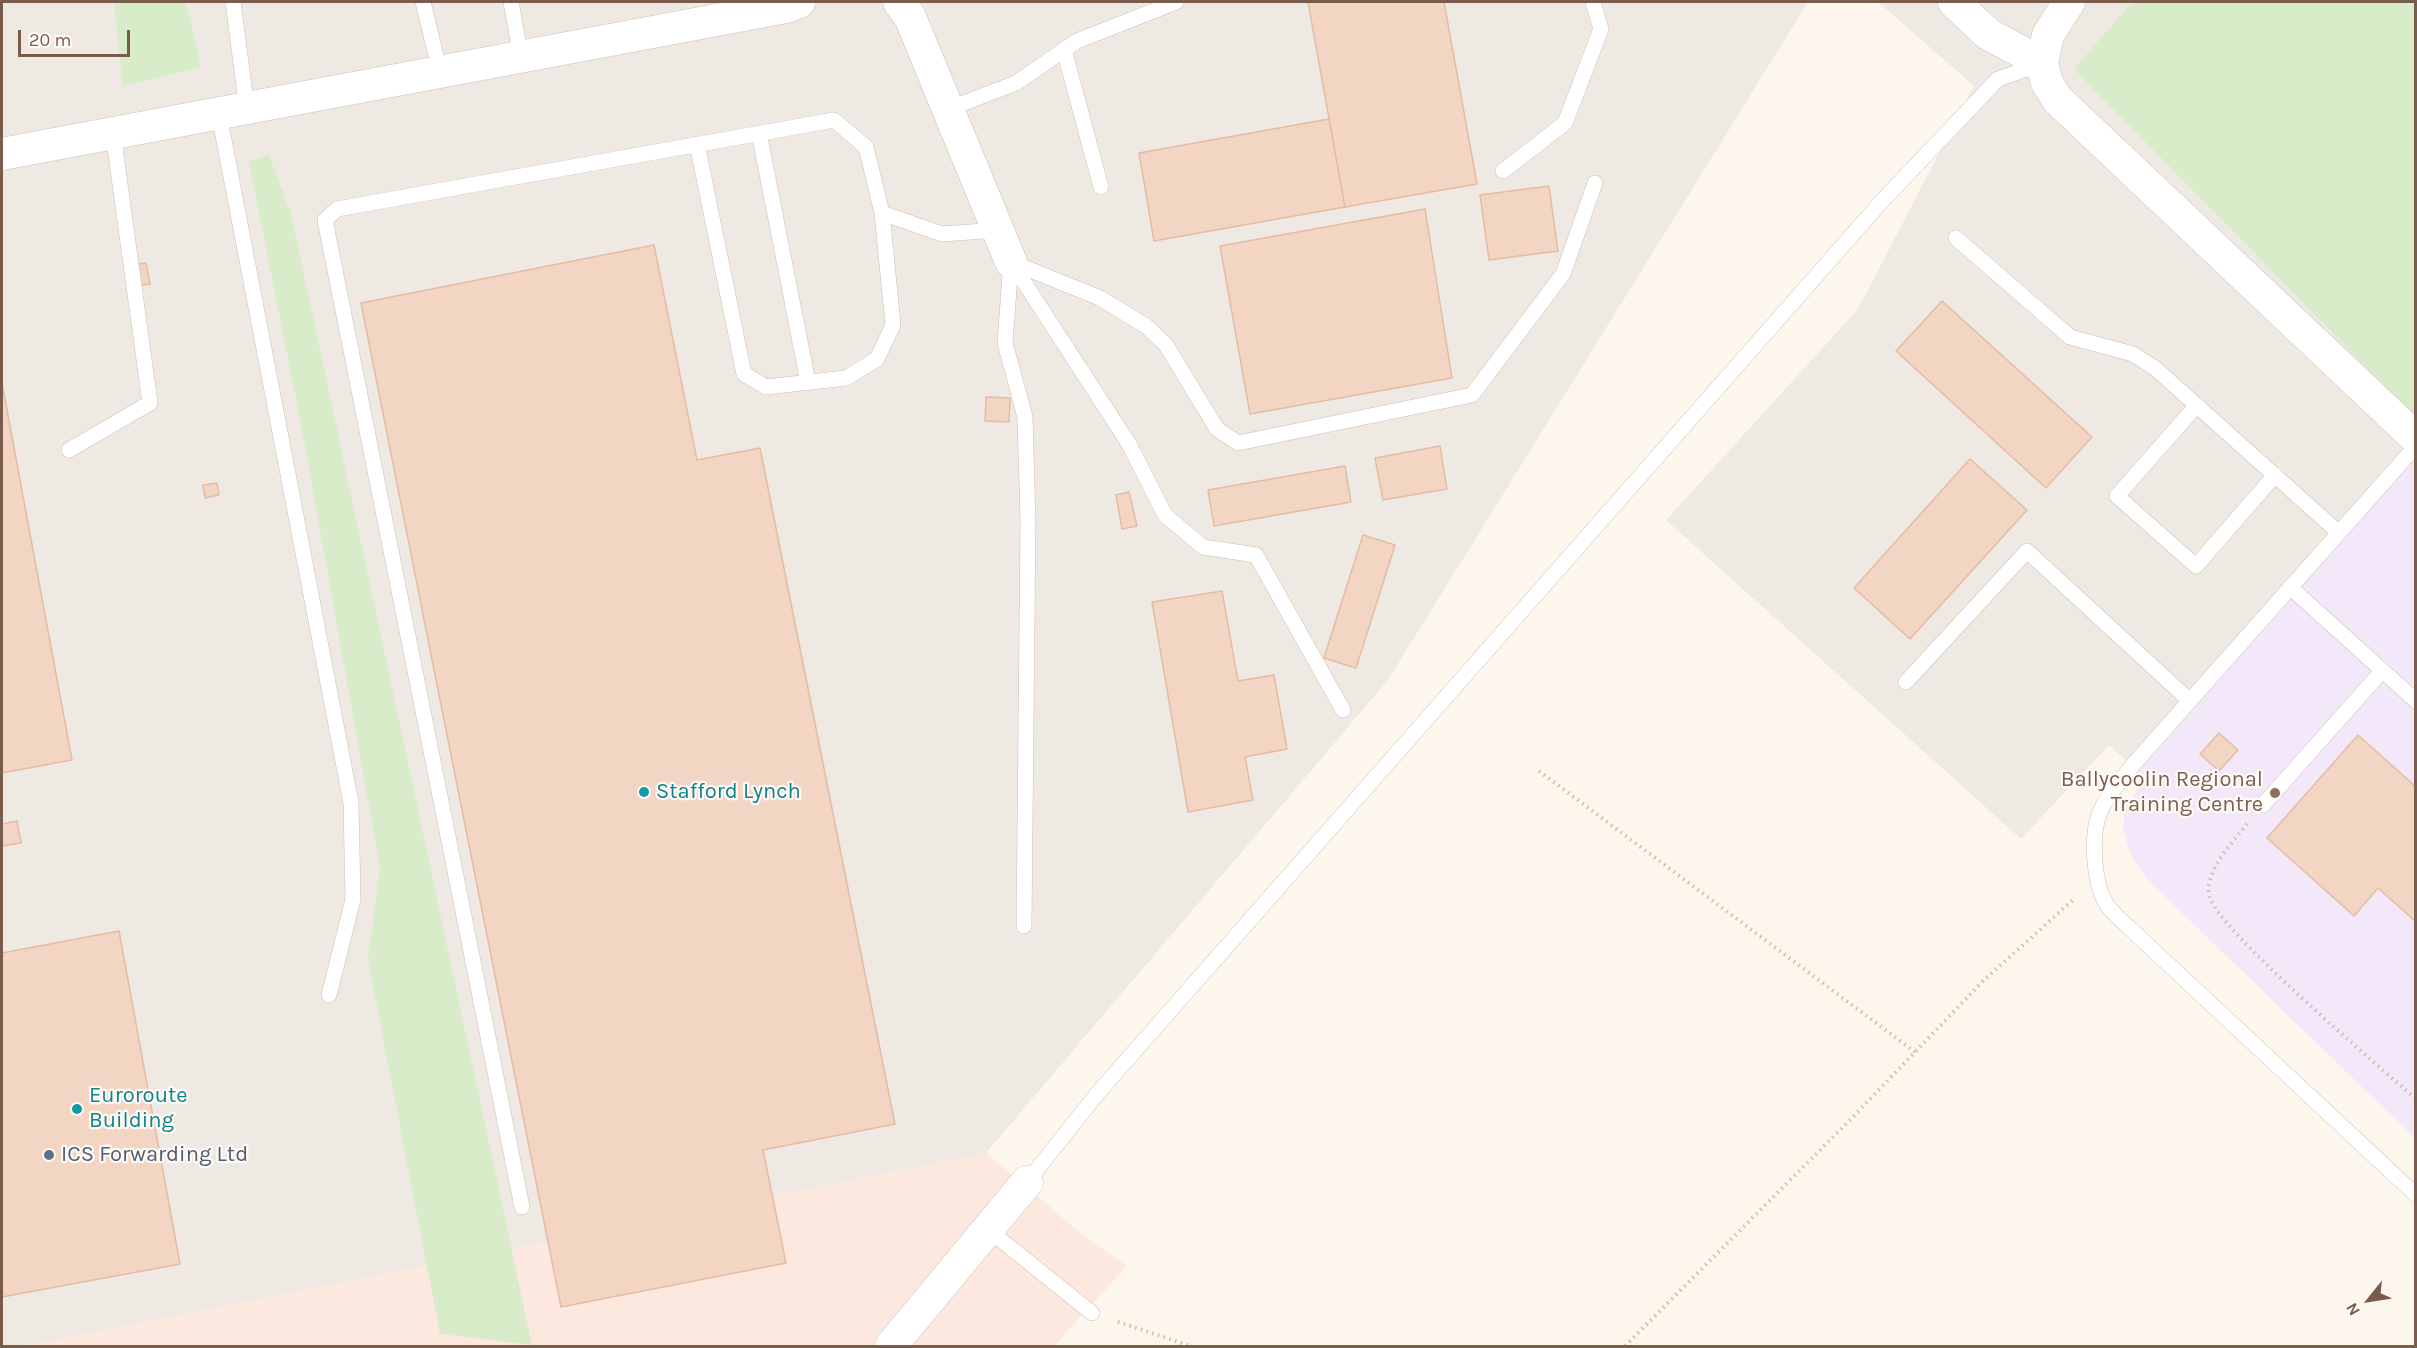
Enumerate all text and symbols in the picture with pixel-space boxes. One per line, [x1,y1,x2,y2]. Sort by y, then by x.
scale bar [21,18,134,56]
text: 20 m [29,29,71,51]
place label: Ballycoolin Regional Training Centre [2061,767,2263,818]
place label: Stafford Lynch [656,779,801,805]
marker: Stafford Lynch [637,785,651,799]
marker: Ballycoolin Regional Training Centre [2268,786,2282,800]
place label: Euroroute Building [89,1083,188,1134]
marker: Euroroute Building [70,1102,84,1116]
place label: ICS Forwarding Ltd [61,1142,248,1168]
marker: ICS Forwarding Ltd [42,1148,56,1162]
north arrow [2339,1270,2399,1330]
text: N [2342,1300,2364,1319]

